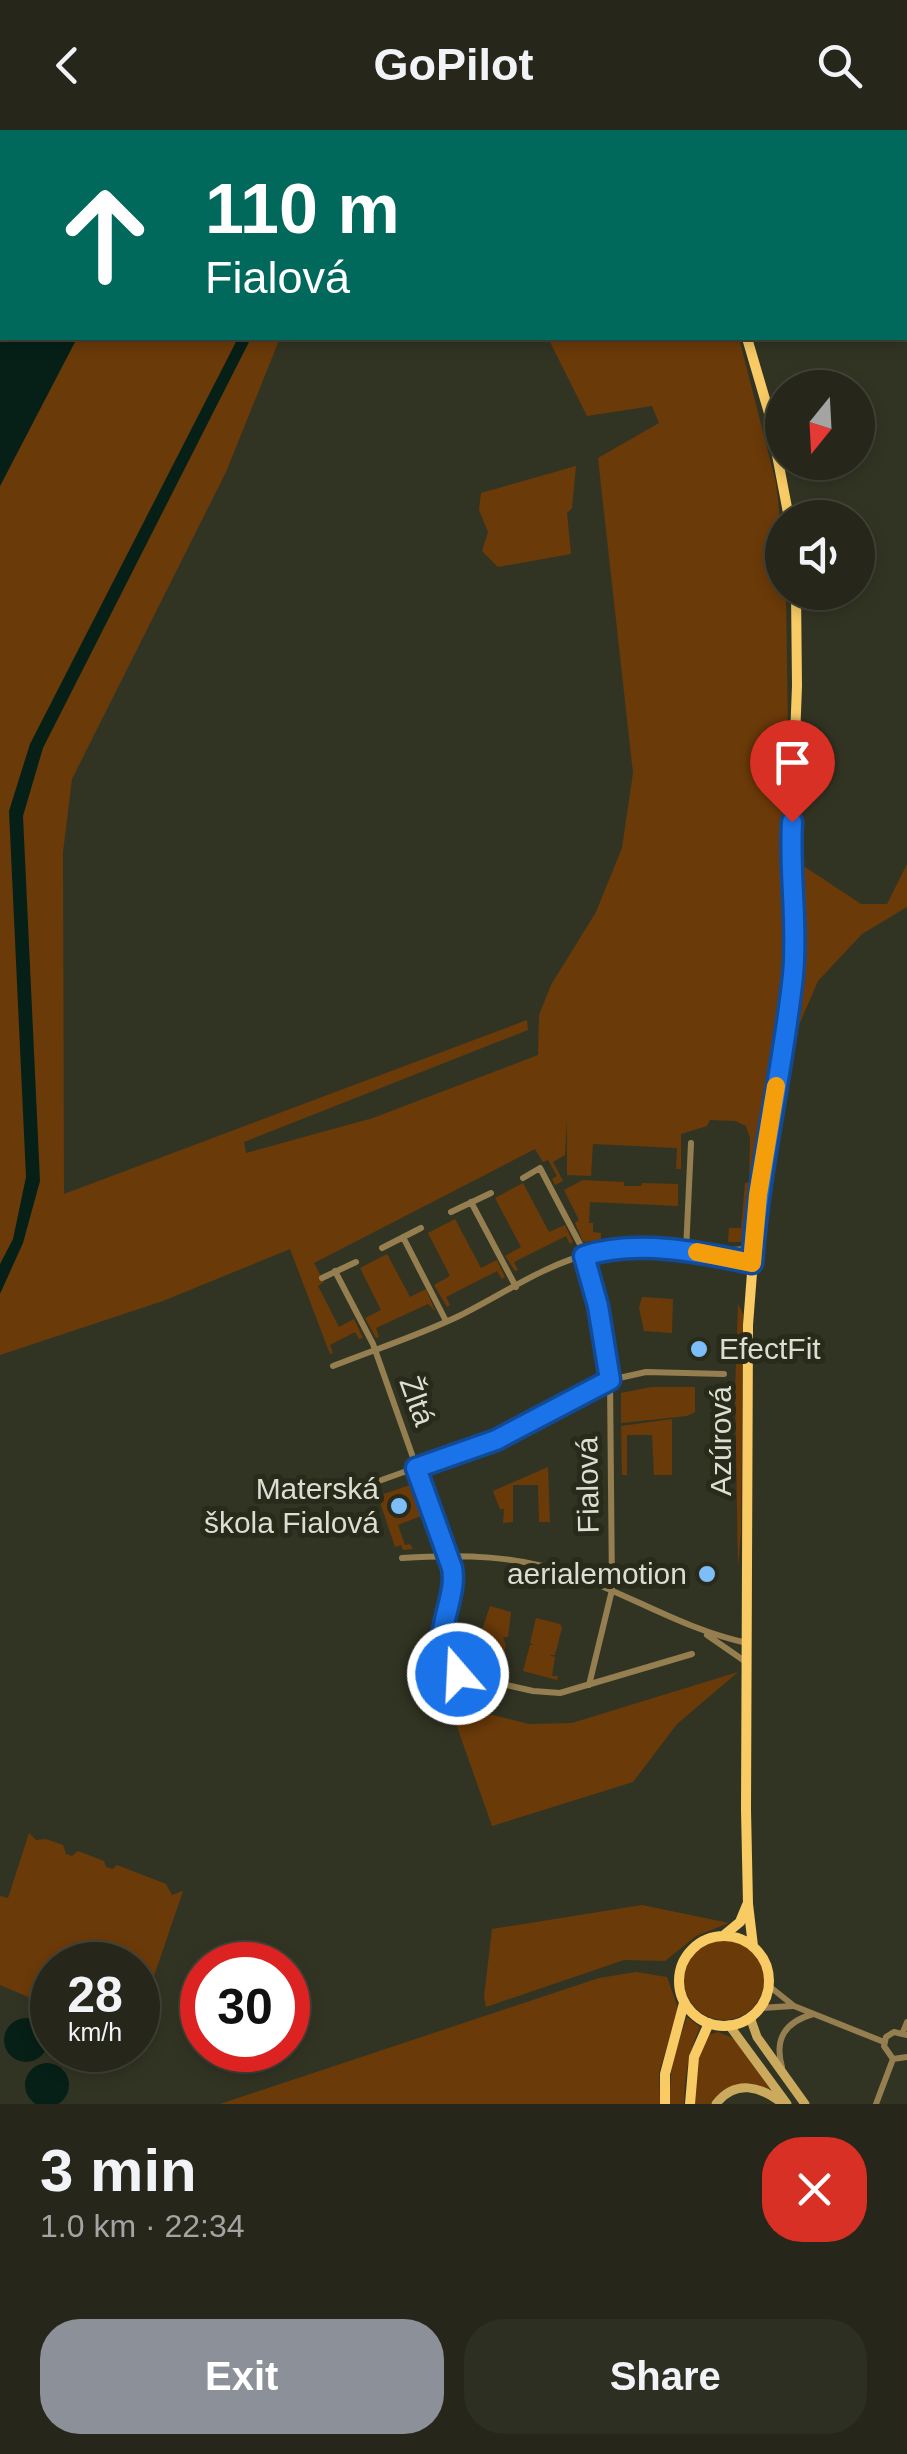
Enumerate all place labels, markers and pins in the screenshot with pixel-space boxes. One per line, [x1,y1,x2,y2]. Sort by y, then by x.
pin [750,720,835,823]
place label: EfectFit [719,1332,821,1365]
marker: EfectFit [688,1338,710,1360]
place label: Materská škola Fialová [204,1472,379,1539]
marker: Materská škola Fialová [388,1495,410,1517]
place label: aerialemotion [507,1557,687,1590]
marker: aerialemotion [696,1563,718,1585]

